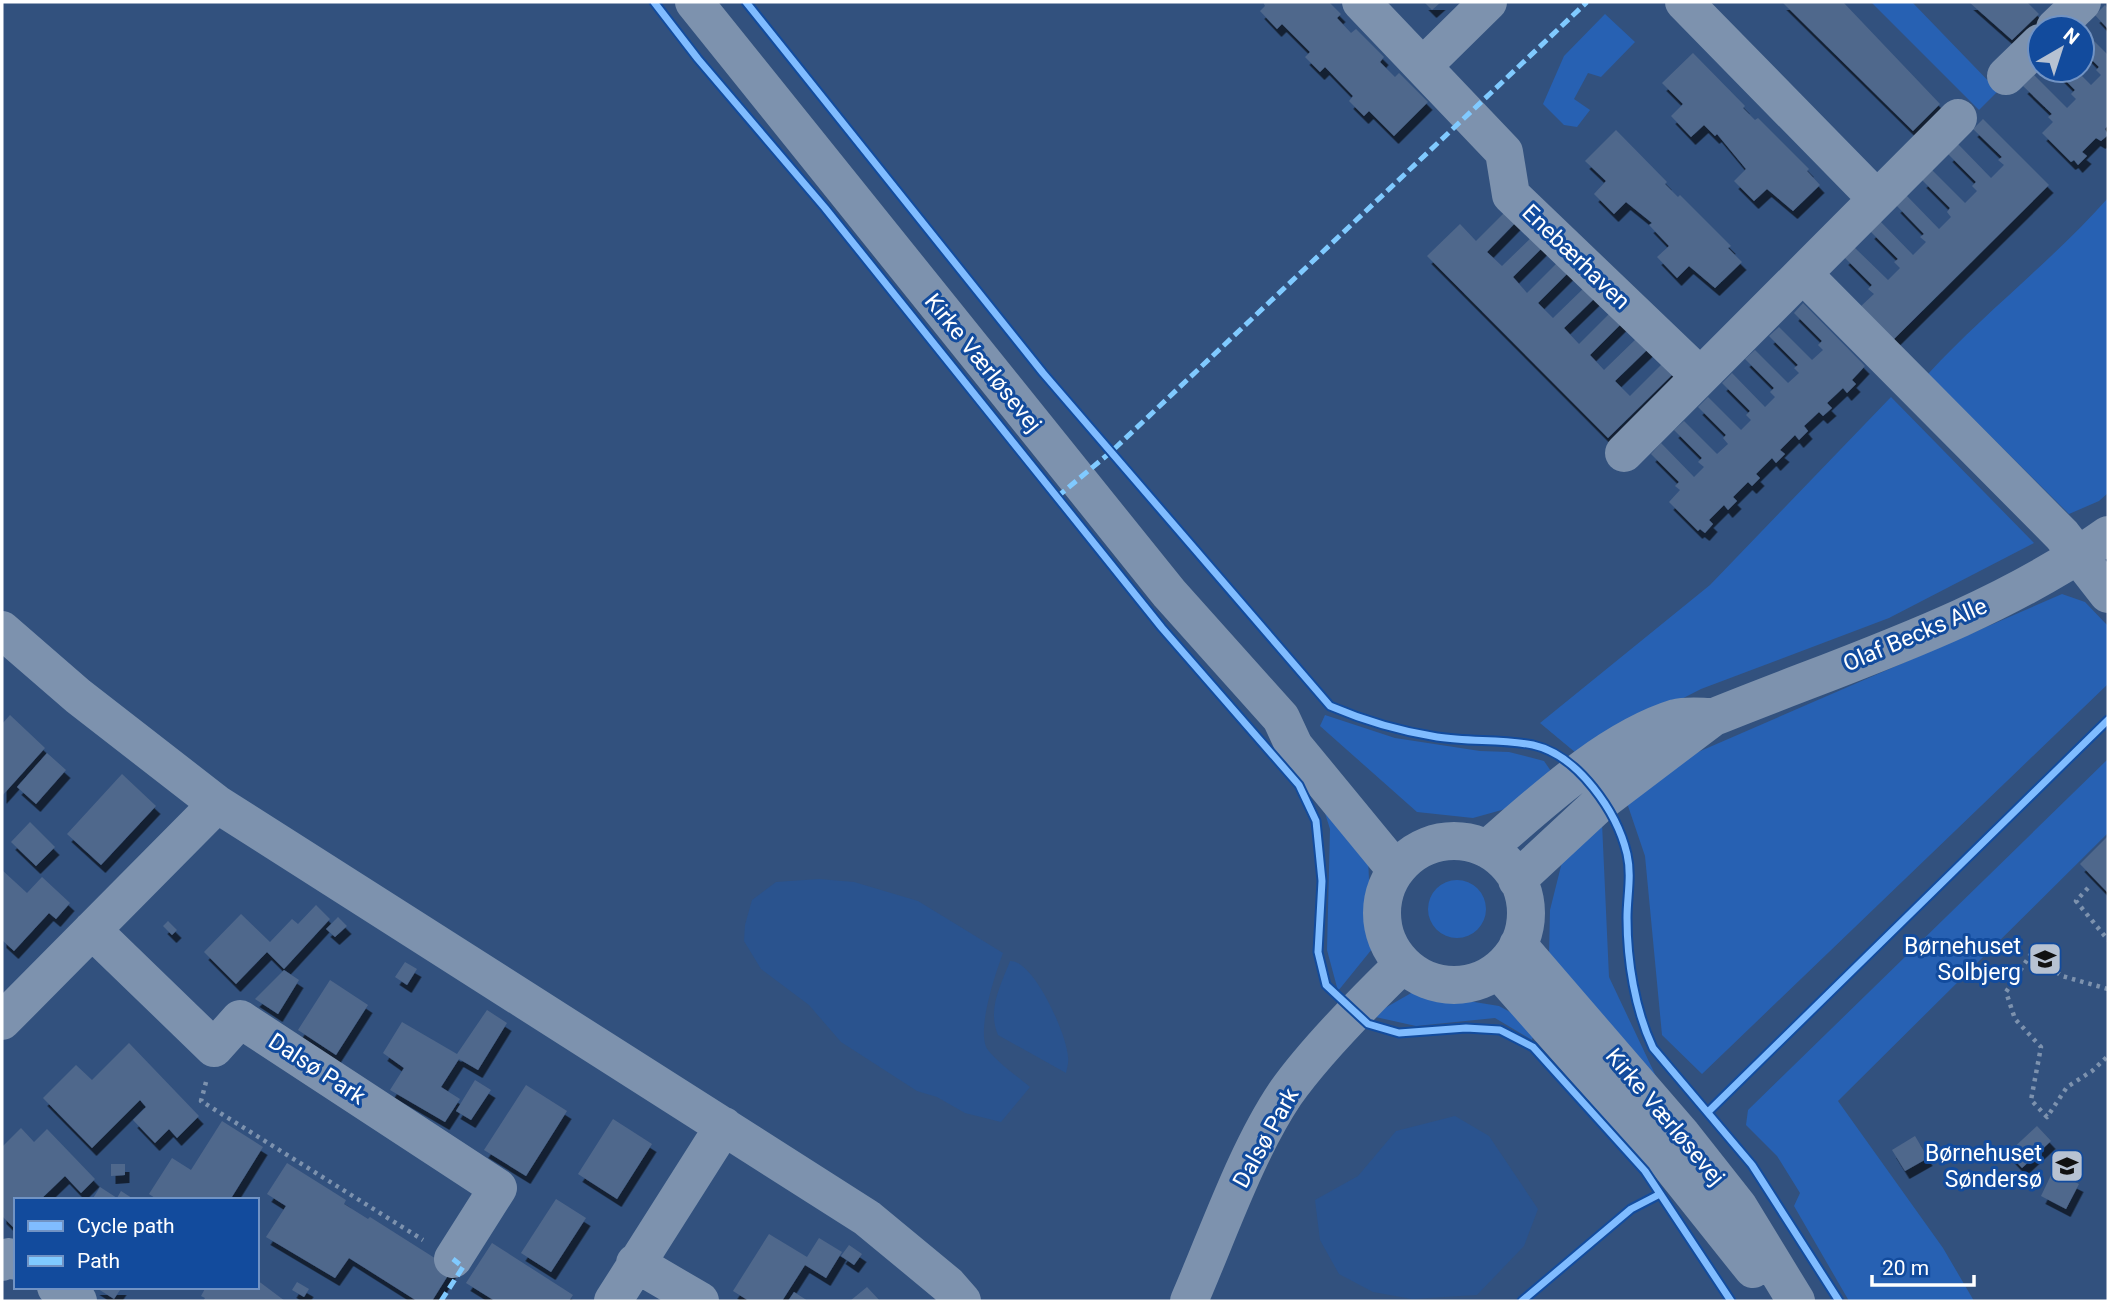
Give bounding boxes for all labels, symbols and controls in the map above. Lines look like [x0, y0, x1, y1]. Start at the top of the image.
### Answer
north arrow [2026, 14, 2096, 84]
text: N [2059, 23, 2084, 49]
street label: Enebærhaven [1517, 199, 1635, 315]
street label: Kirke Værløsevej [919, 288, 1047, 438]
street label: Olaf Becks Alle [1839, 593, 1991, 677]
place label: Børnehuset Solbjerg [1904, 933, 2021, 986]
school or university icon: Børnehuset Solbjerg [2026, 940, 2064, 978]
street label: Dalsø Park [263, 1028, 371, 1111]
street label: Kirke Værløsevej [1600, 1043, 1730, 1191]
street label: Dalsø Park [1227, 1083, 1305, 1193]
place label: Børnehuset Søndersø [1925, 1140, 2042, 1193]
school or university icon: Børnehuset Søndersø [2048, 1147, 2086, 1185]
legend [14, 1198, 259, 1289]
text: Cycle path [77, 1214, 175, 1238]
scale bar [1872, 1244, 1974, 1288]
text: Path [77, 1249, 120, 1273]
text: 20 m [1882, 1256, 1929, 1280]

